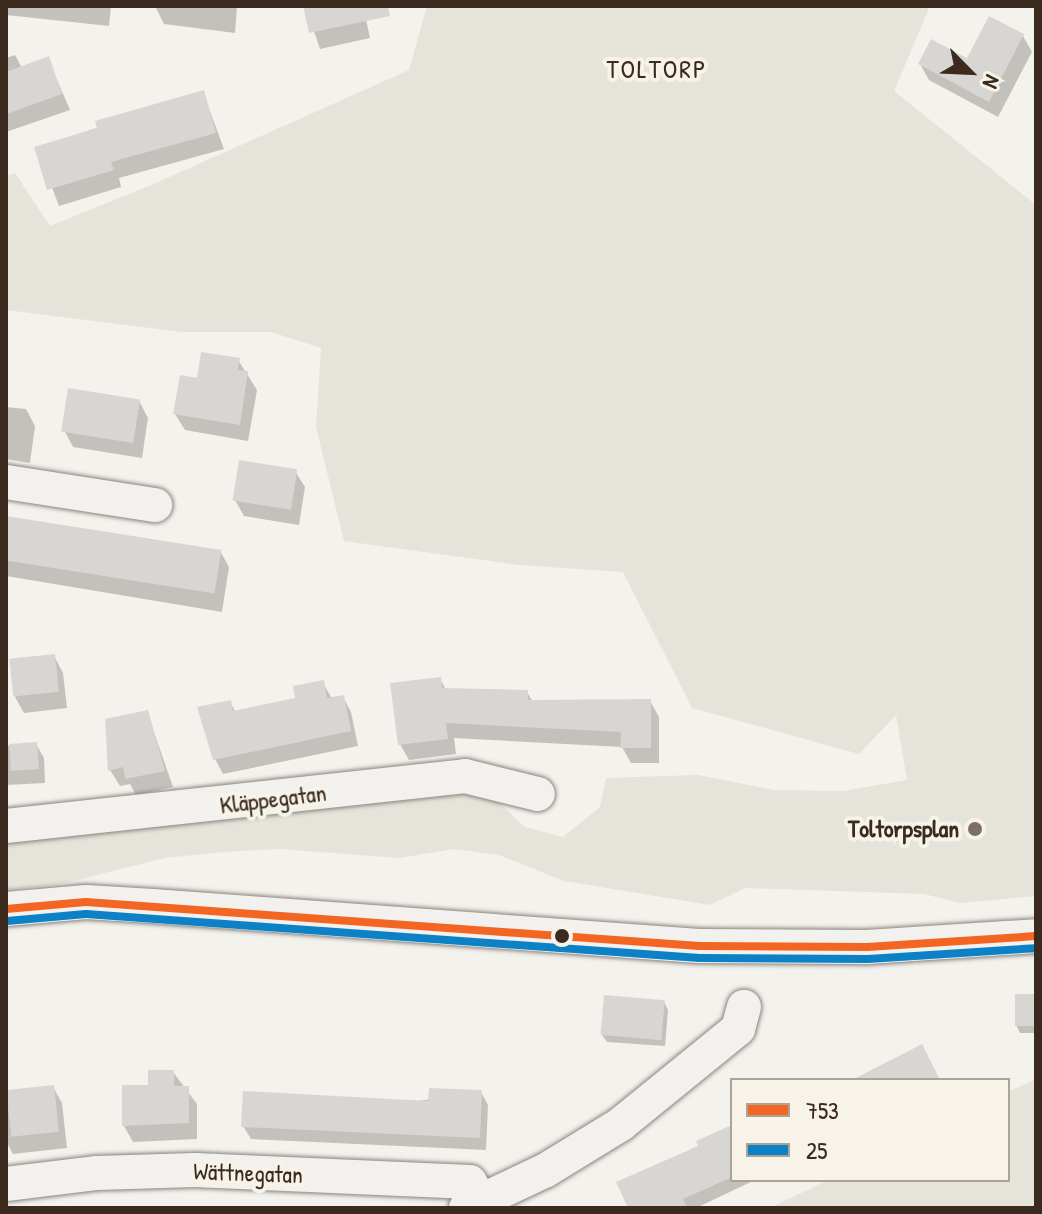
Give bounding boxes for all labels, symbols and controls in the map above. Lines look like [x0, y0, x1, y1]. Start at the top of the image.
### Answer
north arrow [930, 32, 1010, 112]
district label: TOLTORP [606, 53, 708, 85]
text: N [976, 70, 1008, 93]
street label: Kläppegatan [218, 778, 328, 820]
place label: Toltorpsplan [848, 815, 959, 843]
marker: Toltorpsplan [966, 820, 984, 838]
unlabelled marker [554, 928, 570, 944]
legend [730, 1078, 1010, 1182]
text: 753 [806, 1094, 839, 1126]
text: 25 [806, 1134, 827, 1166]
street label: Wättnegatan [193, 1157, 303, 1189]

